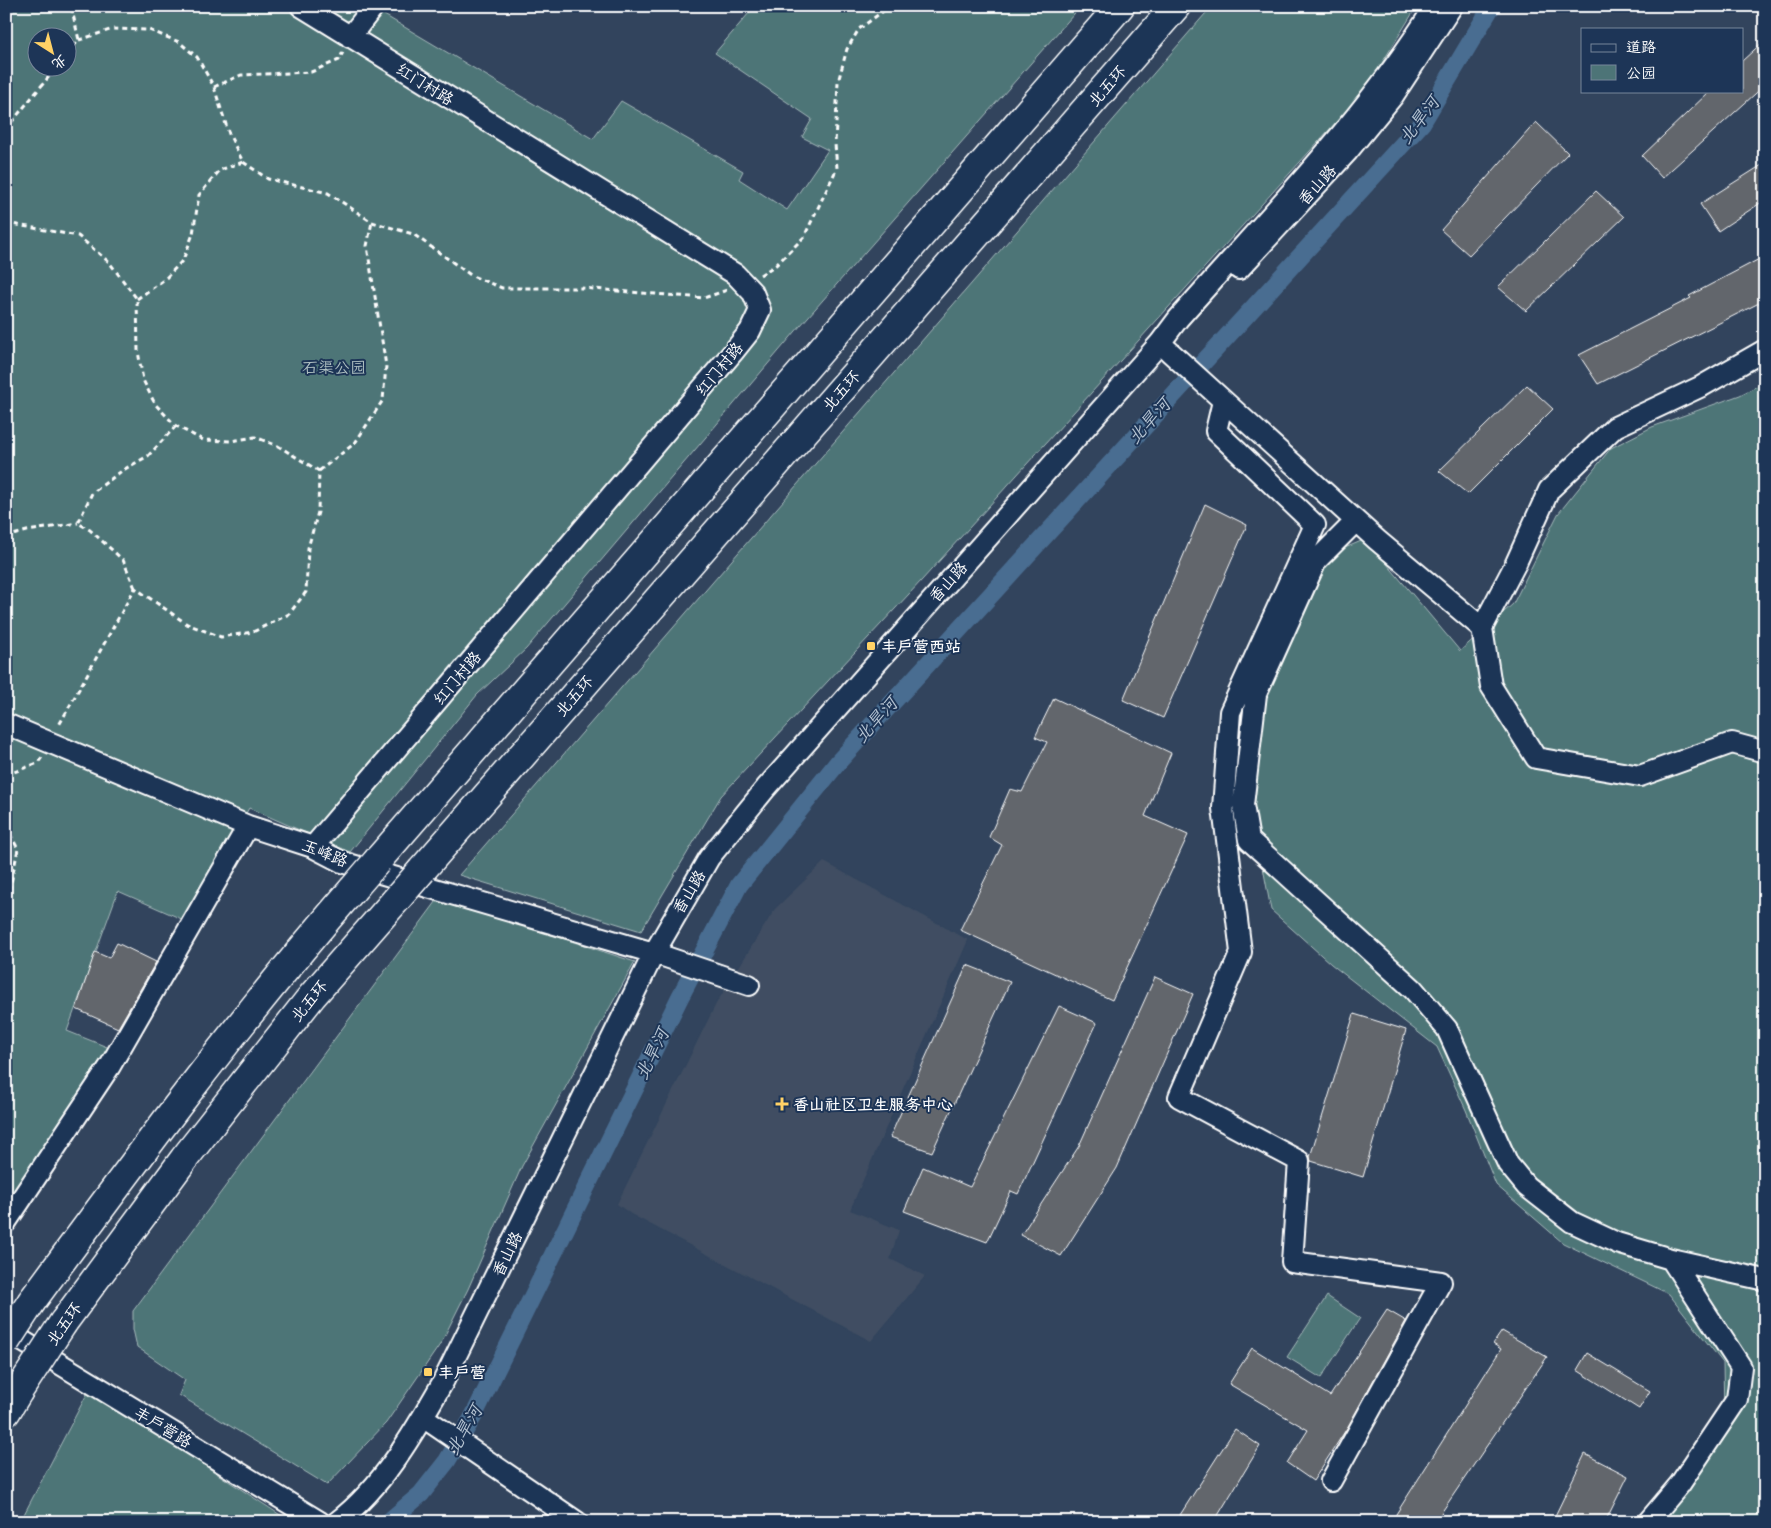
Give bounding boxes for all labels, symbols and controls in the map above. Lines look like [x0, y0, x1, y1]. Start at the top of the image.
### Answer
north arrow [28, 28, 78, 78]
legend [1581, 28, 1744, 92]
text: 道路 [1626, 34, 1656, 60]
text: 北 [46, 48, 72, 76]
street label: 红门村路 [390, 55, 460, 113]
street label: 北五环 [1080, 58, 1134, 114]
text: 公园 [1626, 60, 1656, 86]
water label: 北旱河 [1390, 86, 1450, 151]
street label: 香山路 [1290, 157, 1344, 213]
street label: 红门村路 [687, 335, 751, 403]
park label: 石渠公园 [302, 353, 366, 382]
street label: 北五环 [814, 363, 868, 419]
water label: 北旱河 [1119, 388, 1181, 452]
street label: 香山路 [921, 554, 975, 610]
place label: 丰户营西站 [881, 632, 961, 661]
marker: 丰户营西站 [865, 640, 877, 652]
street label: 红门村路 [425, 644, 489, 712]
street label: 北五环 [547, 668, 601, 724]
water label: 北旱河 [846, 687, 908, 751]
street label: 玉峰路 [297, 831, 353, 875]
street label: 香山路 [664, 864, 714, 920]
street label: 北五环 [283, 973, 335, 1029]
water label: 北旱河 [626, 1020, 680, 1085]
place label: 香山社区卫生服务中心 [793, 1090, 953, 1119]
marker: 香山社区卫生服务中心 [775, 1097, 789, 1111]
street label: 香山路 [483, 1226, 531, 1282]
street label: 北五环 [38, 1296, 90, 1352]
place label: 丰户营 [438, 1358, 486, 1387]
marker: 丰户营 [422, 1366, 434, 1378]
water label: 北旱河 [437, 1396, 493, 1461]
street label: 丰户营路 [128, 1398, 198, 1456]

